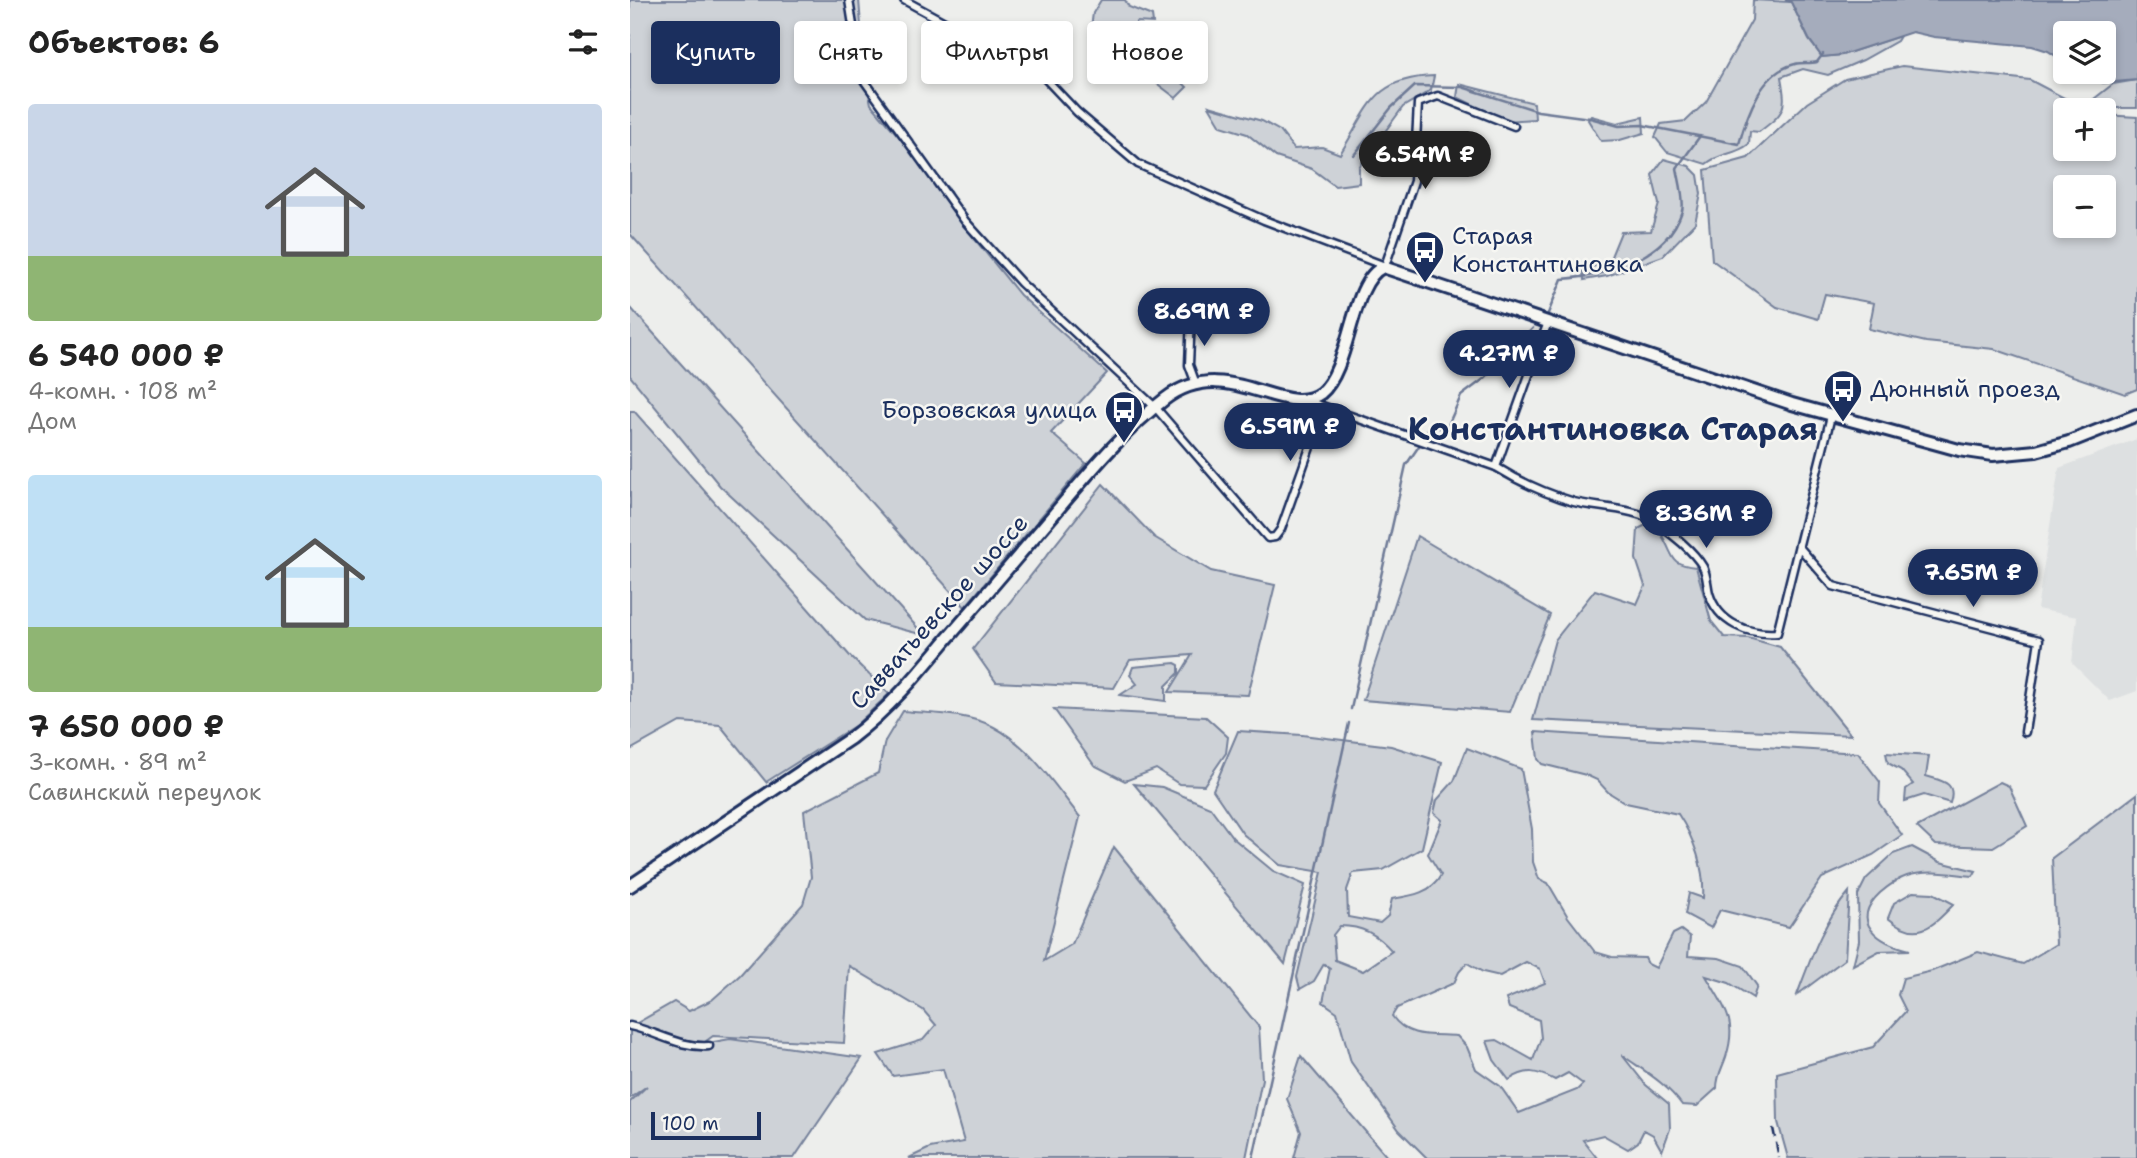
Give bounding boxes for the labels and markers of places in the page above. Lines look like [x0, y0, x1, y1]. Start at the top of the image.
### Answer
pin: 6.54M ₽ [1360, 132, 1490, 191]
place label: Старая Константиновка [1452, 220, 1643, 280]
bus stop icon: Старая Константиновка [1404, 229, 1446, 284]
pin: 8.69M ₽ [1139, 288, 1269, 348]
pin: 4.27M ₽ [1444, 330, 1574, 390]
bus stop icon: Дюнный проезд [1822, 368, 1864, 423]
place label: Дюнный проезд [1870, 373, 2060, 405]
bus stop icon: Борзовская улица [1103, 389, 1145, 444]
place label: Борзовская улица [882, 394, 1097, 426]
pin: 6.59M ₽ [1225, 404, 1355, 463]
pin: 8.36M ₽ [1641, 490, 1771, 550]
pin: 7.65M ₽ [1908, 550, 2038, 609]

